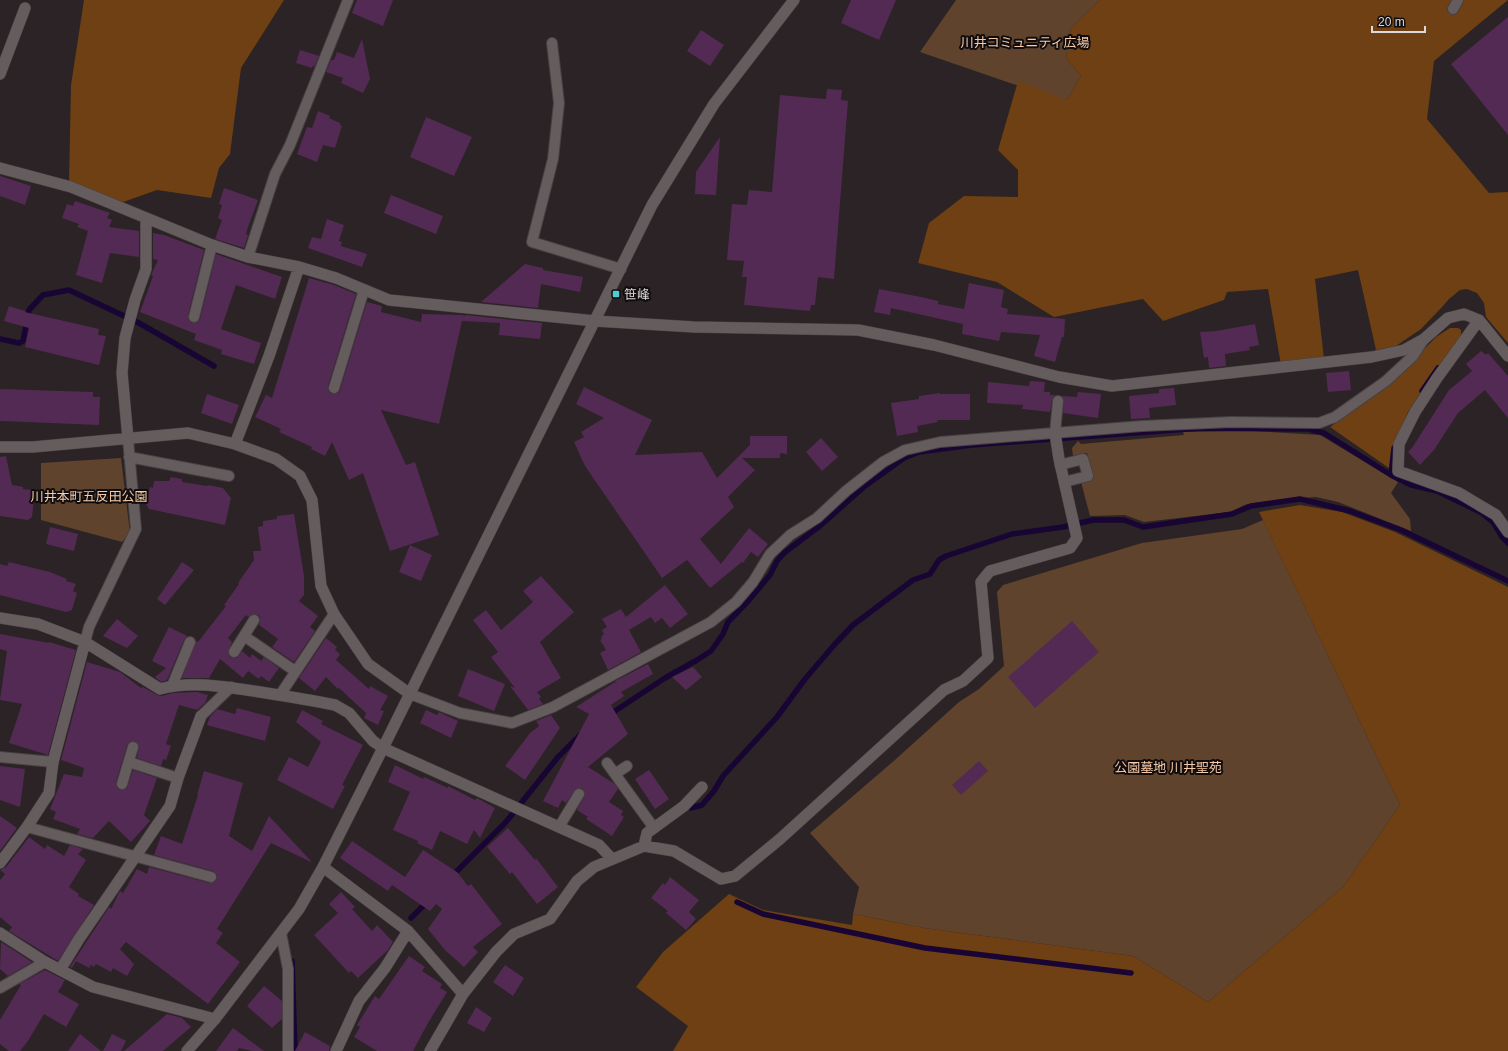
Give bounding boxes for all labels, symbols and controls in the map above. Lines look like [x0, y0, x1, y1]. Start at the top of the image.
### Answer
scale bar [1372, 8, 1425, 34]
text: 20 m [1378, 15, 1405, 29]
park label: 川井コミュニティ広場 [960, 35, 1090, 50]
place label: 笹峰 [624, 287, 650, 302]
marker: 笹峰 [611, 289, 621, 299]
park label: 川井本町五反田公園 [30, 489, 148, 504]
park label: 公園墓地 川井聖苑 [1114, 760, 1222, 775]

